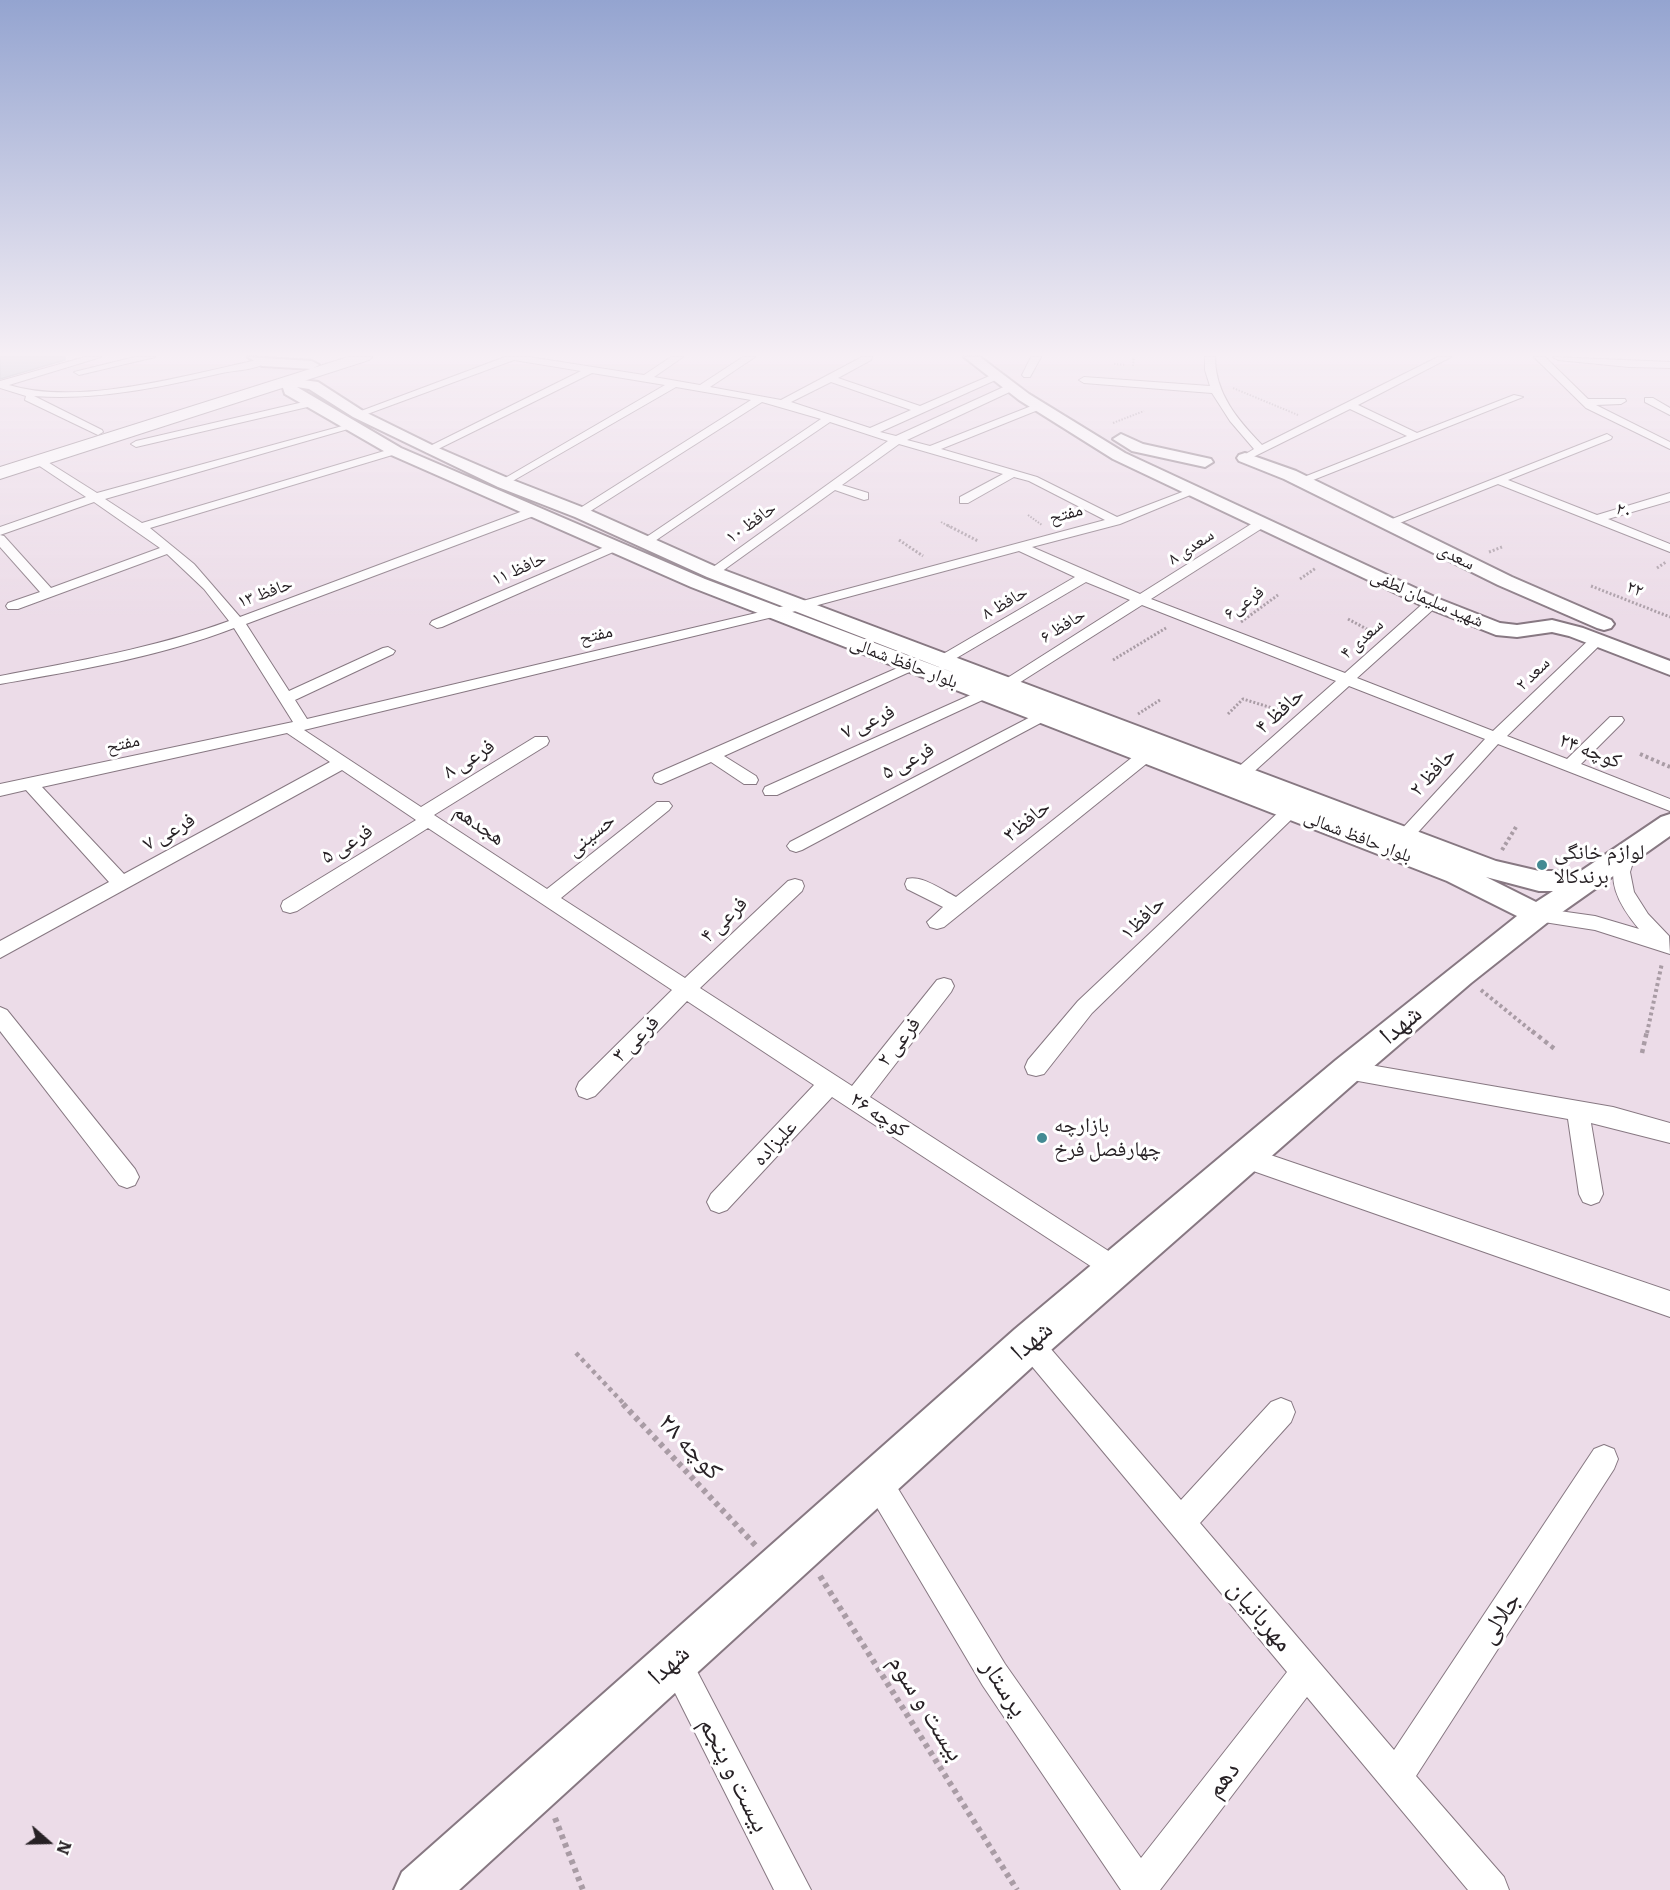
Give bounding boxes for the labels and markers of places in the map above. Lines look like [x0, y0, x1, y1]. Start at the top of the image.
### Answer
place label: لوازم خانگی برندکالا [1554, 840, 1644, 890]
marker: لوازم خانگی برندکالا [1535, 858, 1549, 872]
place label: بازارچه چهارفصل فرخ [1054, 1113, 1161, 1163]
marker: بازارچه چهارفصل فرخ [1035, 1131, 1049, 1145]

